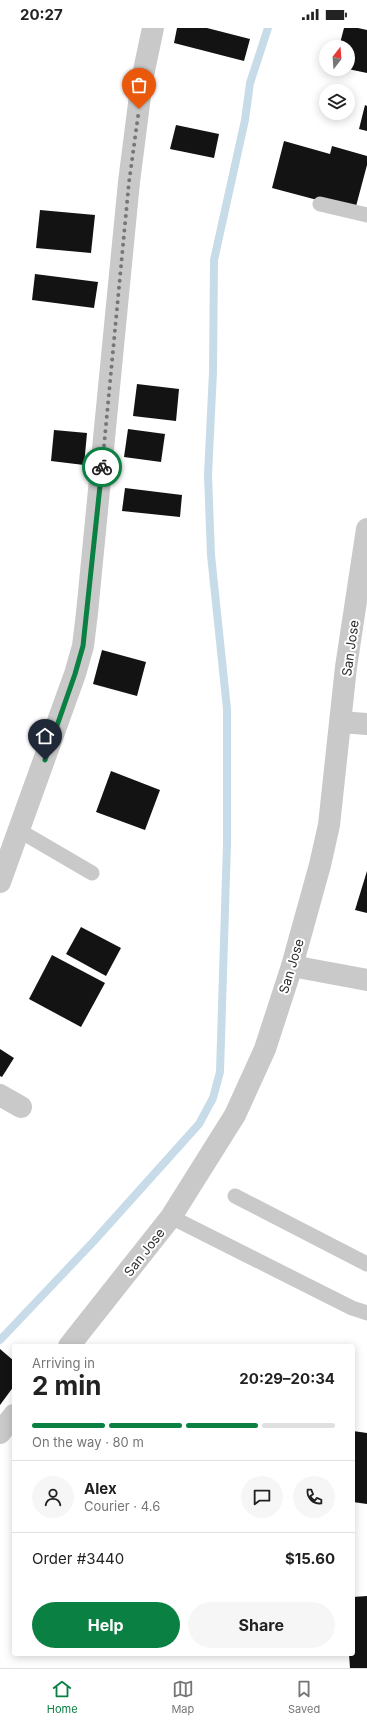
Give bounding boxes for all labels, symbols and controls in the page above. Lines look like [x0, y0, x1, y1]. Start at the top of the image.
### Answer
text: 20:27 [20, 5, 63, 24]
north arrow [319, 40, 355, 76]
map controls [319, 40, 355, 120]
pin [122, 68, 156, 109]
icon: bag [128, 74, 150, 96]
button: layers [319, 84, 355, 120]
courier [82, 447, 122, 487]
icon: bike [91, 456, 113, 478]
street label: San Jose [338, 619, 362, 677]
pin [28, 719, 62, 760]
icon: home [34, 725, 56, 747]
street label: San Jose [275, 937, 307, 995]
street label: San Jose [120, 1225, 168, 1279]
text: Arriving in [32, 1355, 95, 1371]
text: 20:29–20:34 [239, 1369, 335, 1388]
text: 2 min [32, 1370, 102, 1401]
text: On the way · 80 m [32, 1434, 144, 1450]
button: person [32, 1476, 74, 1518]
button: chat [241, 1476, 283, 1518]
button: phone [293, 1476, 335, 1518]
text: Alex [84, 1479, 117, 1498]
text: Courier · 4.6 [84, 1498, 160, 1514]
text: Order #3440 [32, 1549, 124, 1568]
text: $15.60 [285, 1549, 335, 1568]
button: Help [32, 1602, 180, 1648]
button: Share [188, 1602, 335, 1648]
tab: Home [47, 1678, 78, 1716]
tab: Map [171, 1678, 194, 1716]
tab: Saved [288, 1678, 320, 1716]

